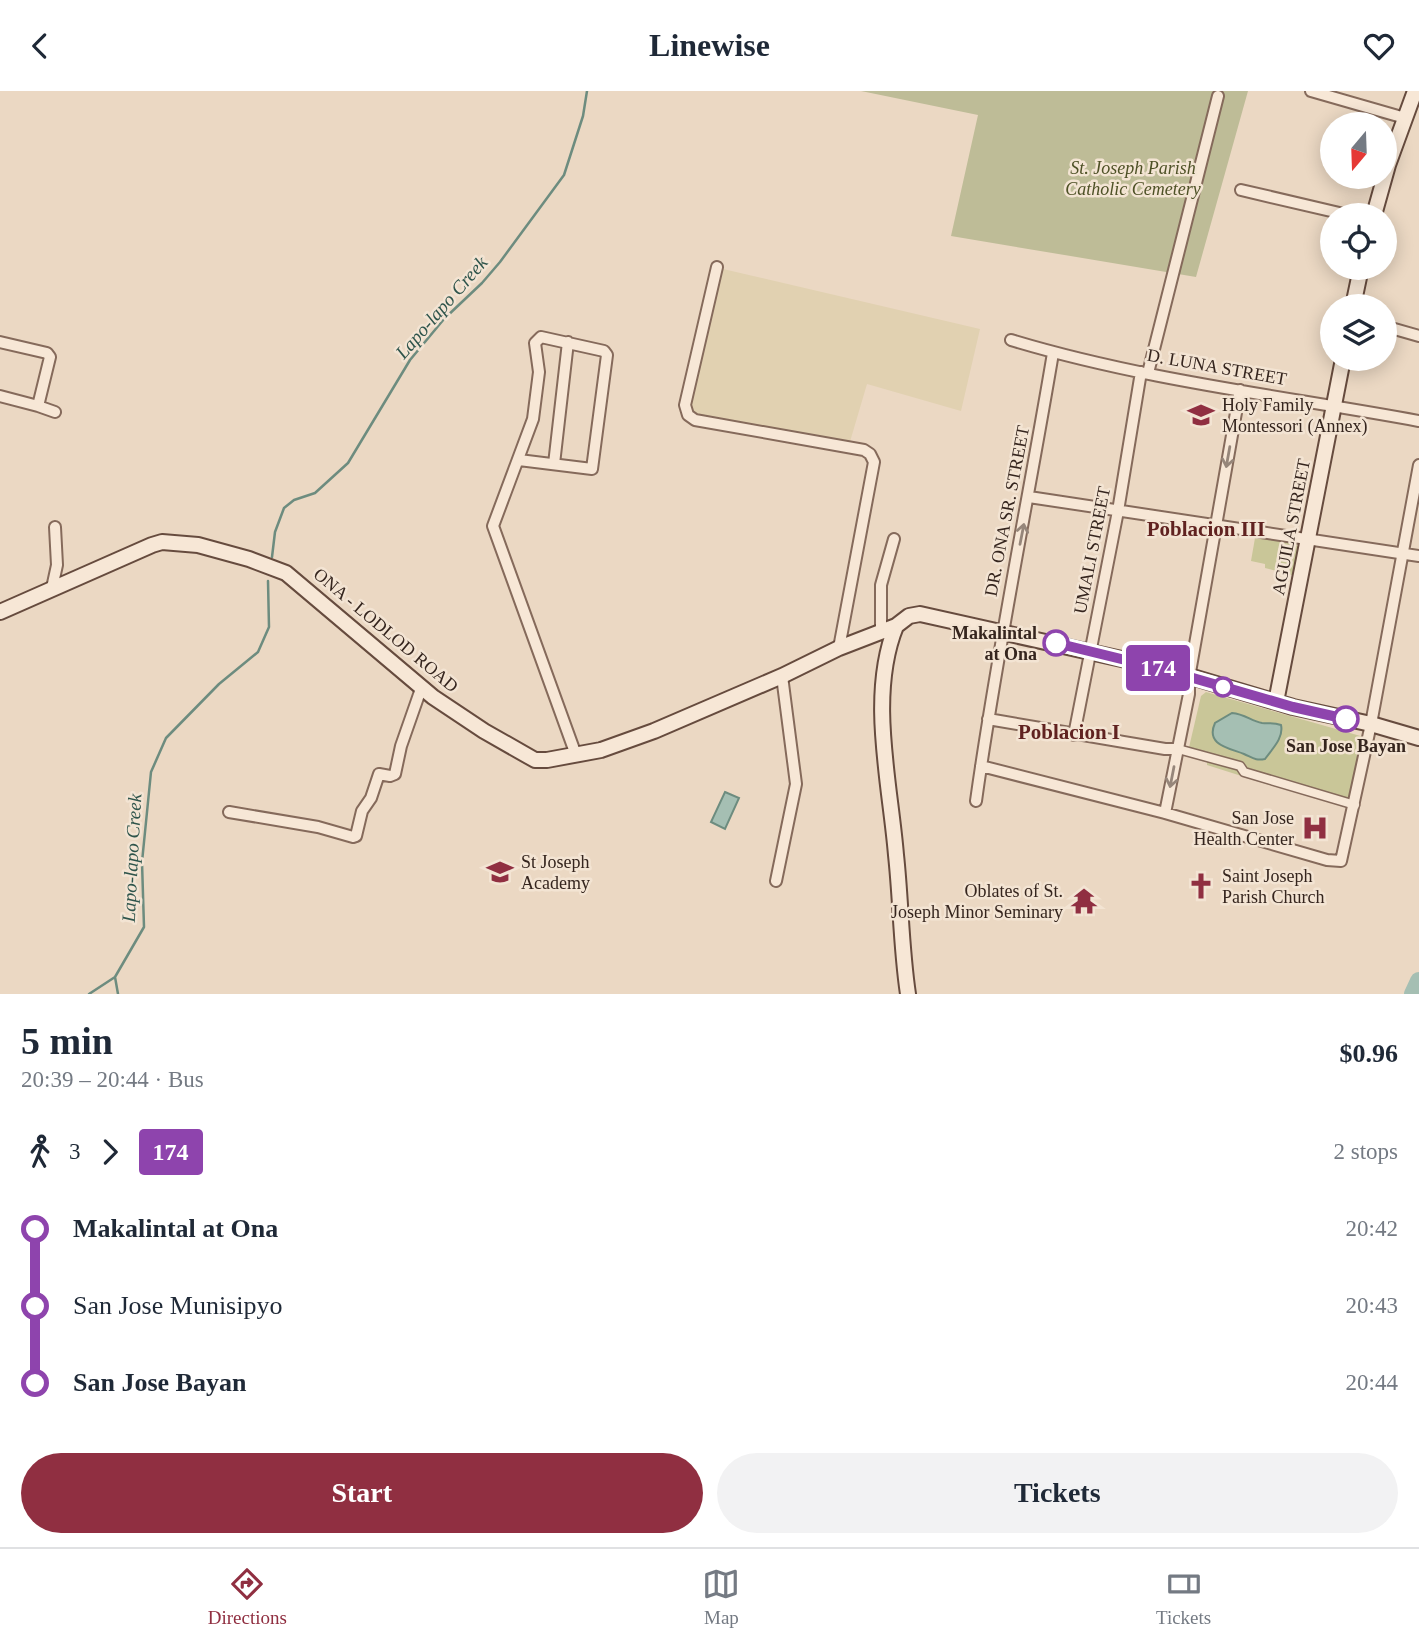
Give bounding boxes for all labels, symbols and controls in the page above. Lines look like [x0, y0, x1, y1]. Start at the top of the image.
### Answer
icon: back [21, 27, 59, 65]
text: Linewise [649, 27, 770, 63]
icon: heart [1360, 27, 1398, 65]
north arrow [1320, 112, 1396, 189]
map controls [1320, 112, 1397, 371]
park label: St. Joseph Parish Catholic Cemetery [1065, 158, 1201, 199]
button: locate [1320, 203, 1397, 280]
water label: Lapo-lapo Creek [391, 251, 492, 363]
button: layers [1320, 294, 1397, 371]
street label: D. LUNA STREET [1146, 345, 1288, 389]
place label: Holy Family Montessori (Annex) [1222, 395, 1367, 437]
school or university icon: Holy Family Montessori (Annex) [1186, 400, 1216, 430]
street label: DR. ONA SR. STREET [981, 424, 1033, 598]
one-way arrow [1221, 445, 1235, 468]
street label: AGUILA STREET [1268, 457, 1314, 597]
street label: UMALI STREET [1070, 485, 1114, 615]
district label: Poblacion III [1147, 517, 1265, 541]
one-way arrow [1016, 523, 1029, 546]
street label: ONA - LODLOD ROAD [310, 564, 462, 696]
place label: Makalintal at Ona [952, 623, 1037, 664]
marker: Makalintal at Ona [1043, 630, 1069, 656]
line badge: 174 [1118, 645, 1198, 691]
text: 174 [1140, 655, 1176, 681]
unlabelled marker [1213, 677, 1233, 697]
marker: San Jose Bayan [1333, 706, 1359, 732]
district label: Poblacion I [1018, 720, 1120, 744]
place label: San Jose Bayan [1286, 736, 1406, 756]
one-way arrow [1165, 765, 1179, 788]
water label: Lapo-lapo Creek [118, 793, 145, 924]
place label: San Jose Health Center [1194, 808, 1294, 849]
hospital icon: San Jose Health Center [1300, 813, 1330, 843]
place label: St Joseph Academy [521, 852, 590, 893]
school or university icon: St Joseph Academy [485, 857, 515, 887]
place label: Saint Joseph Parish Church [1222, 866, 1325, 907]
church icon: Saint Joseph Parish Church [1186, 871, 1216, 901]
place label: Oblates of St. Joseph Minor Seminary [891, 881, 1063, 922]
temple icon: Oblates of St. Joseph Minor Seminary [1069, 886, 1099, 916]
text: 5 min [21, 1020, 113, 1062]
text: $0.96 [1340, 1039, 1398, 1068]
text: 20:39 – 20:44 · Bus [21, 1067, 204, 1092]
icon: walk [21, 1133, 59, 1171]
icon: forward [91, 1133, 129, 1171]
text: 3 [69, 1139, 81, 1164]
text: 174 [153, 1139, 189, 1165]
text: 2 stops [1333, 1139, 1398, 1164]
text: Makalintal at Ona [73, 1214, 278, 1243]
text: 20:42 [1346, 1216, 1398, 1241]
text: San Jose Munisipyo [73, 1291, 282, 1320]
text: 20:43 [1346, 1293, 1398, 1318]
text: San Jose Bayan [73, 1368, 246, 1397]
text: 20:44 [1346, 1370, 1398, 1395]
button: Start [21, 1453, 703, 1533]
button: Tickets [717, 1453, 1398, 1533]
tab: Directions [208, 1565, 287, 1629]
tab: Map [702, 1565, 740, 1629]
tab: Tickets [1156, 1565, 1211, 1629]

